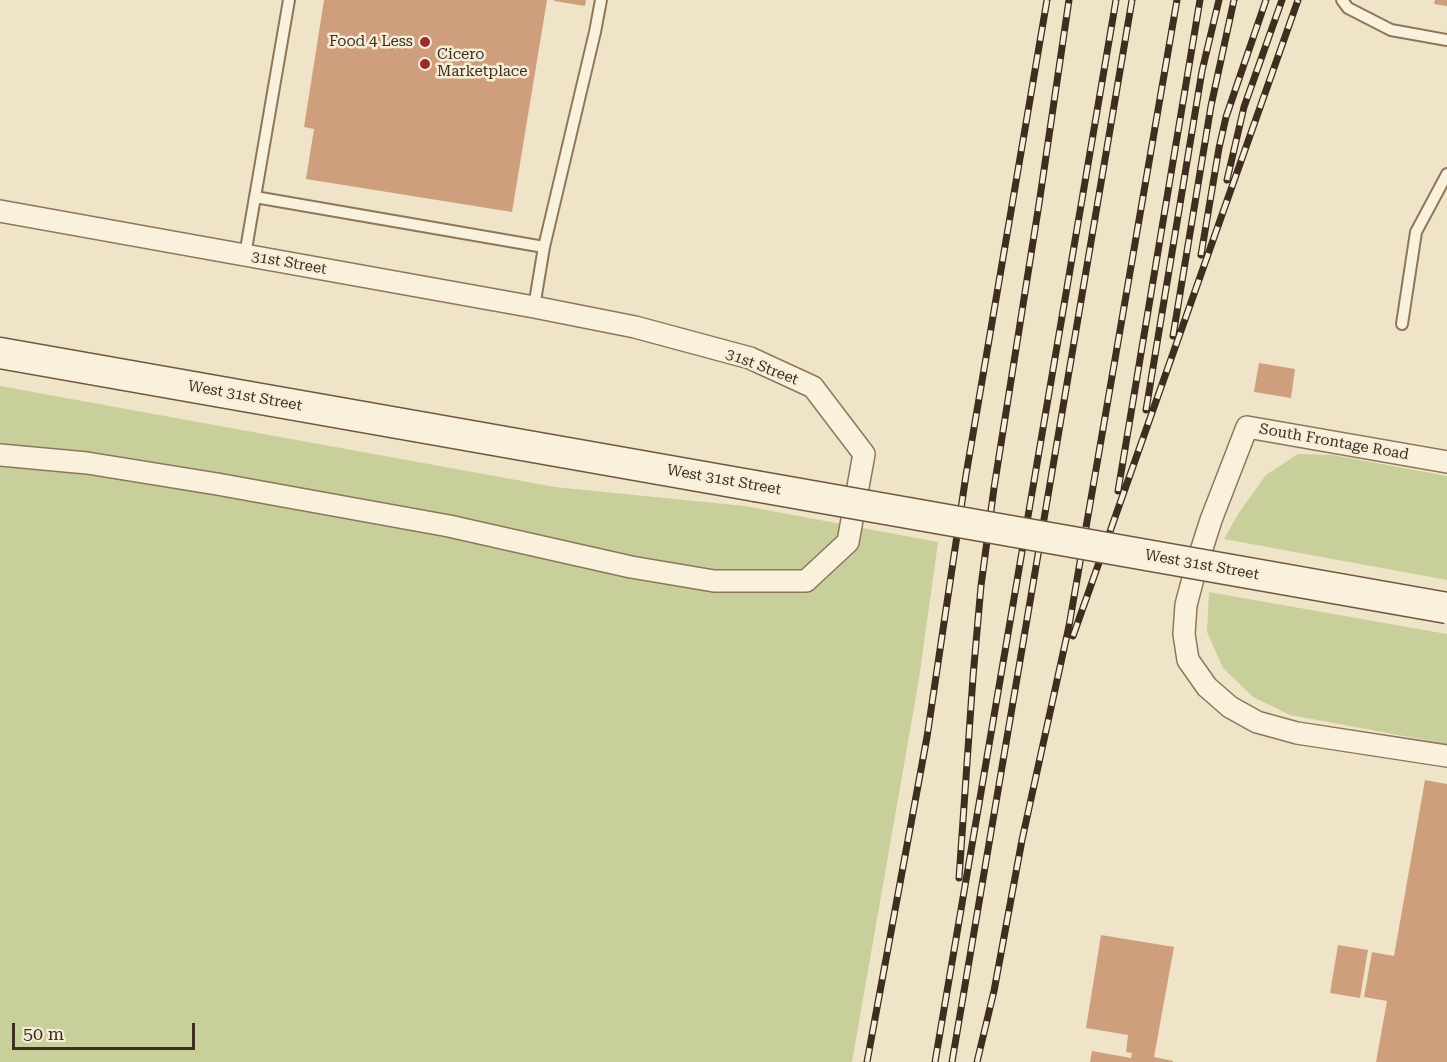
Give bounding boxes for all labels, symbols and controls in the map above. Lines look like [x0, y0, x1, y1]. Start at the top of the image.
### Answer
place label: Food 4 Less [329, 33, 413, 51]
marker: Food 4 Less [418, 35, 432, 49]
place label: Cicero Marketplace [437, 46, 527, 81]
marker: Cicero Marketplace [418, 57, 432, 71]
street label: 31st Street [250, 248, 328, 278]
street label: 31st Street [723, 345, 801, 389]
street label: West 31st Street [186, 377, 304, 415]
street label: South Frontage Road [1258, 420, 1410, 464]
street label: West 31st Street [665, 461, 783, 499]
street label: West 31st Street [1143, 546, 1261, 584]
scale bar [15, 1011, 198, 1049]
text: 50 m [23, 1023, 64, 1044]

